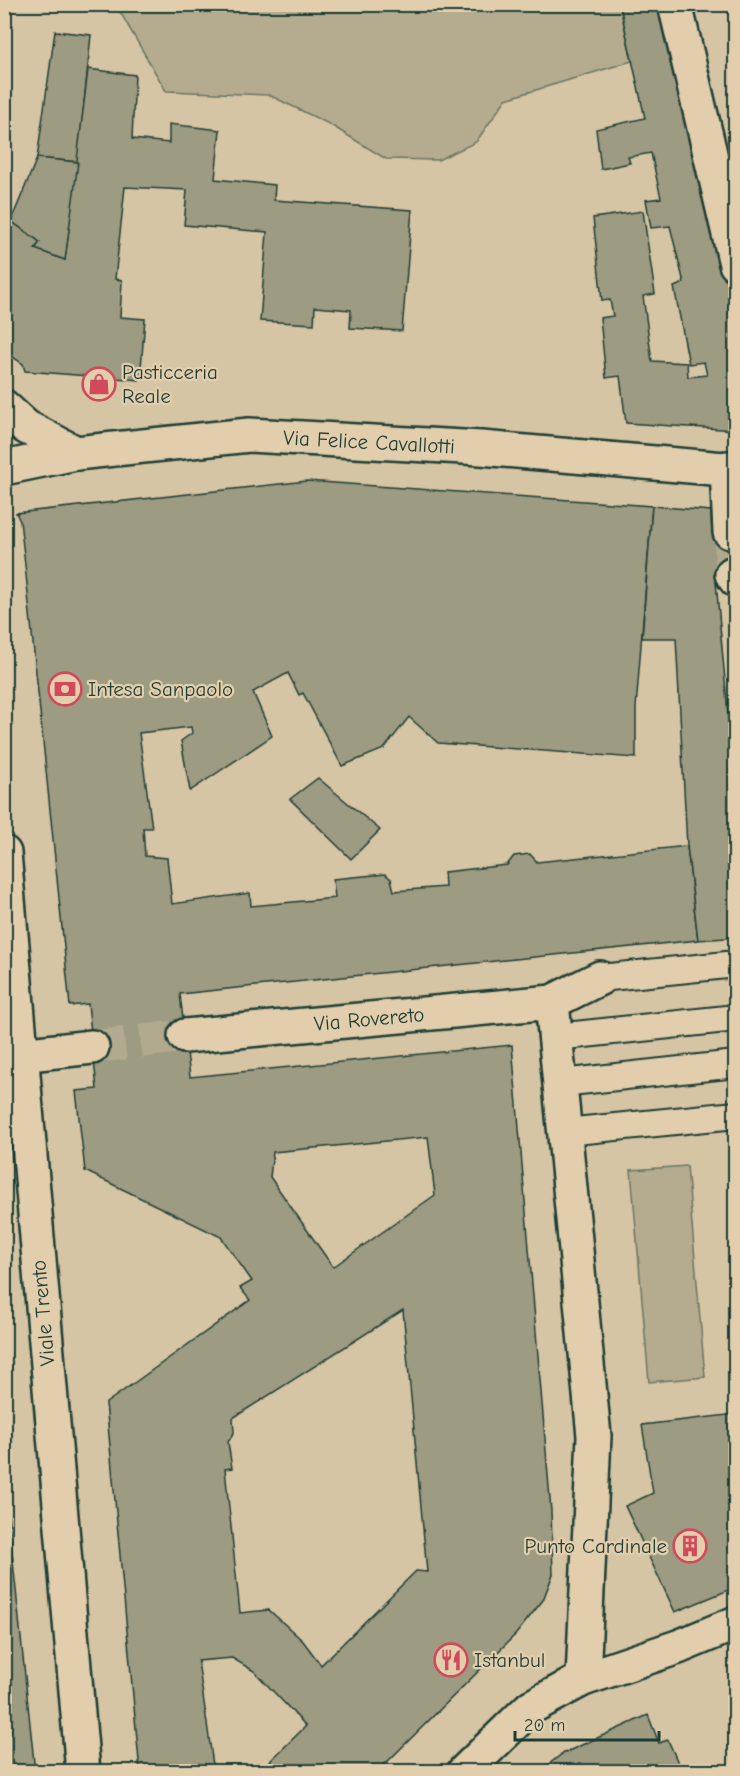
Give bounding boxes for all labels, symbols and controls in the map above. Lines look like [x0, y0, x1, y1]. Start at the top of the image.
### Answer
place label: Pasticceria Reale [122, 360, 218, 408]
shop icon: Pasticceria Reale [81, 366, 117, 402]
street label: Via Felice Cavallotti [282, 426, 456, 458]
bank icon: Intesa Sanpaolo [47, 671, 83, 707]
place label: Intesa Sanpaolo [88, 677, 233, 701]
street label: Via Rovereto [313, 1002, 425, 1036]
street label: Viale Trento [26, 1259, 60, 1367]
building icon: Punto Cardinale [672, 1528, 708, 1564]
place label: Punto Cardinale [524, 1534, 667, 1558]
restaurant icon: Istanbul [433, 1642, 469, 1678]
place label: Istanbul [474, 1648, 545, 1672]
scale bar [515, 1704, 659, 1742]
text: 20 m [524, 1715, 565, 1736]

